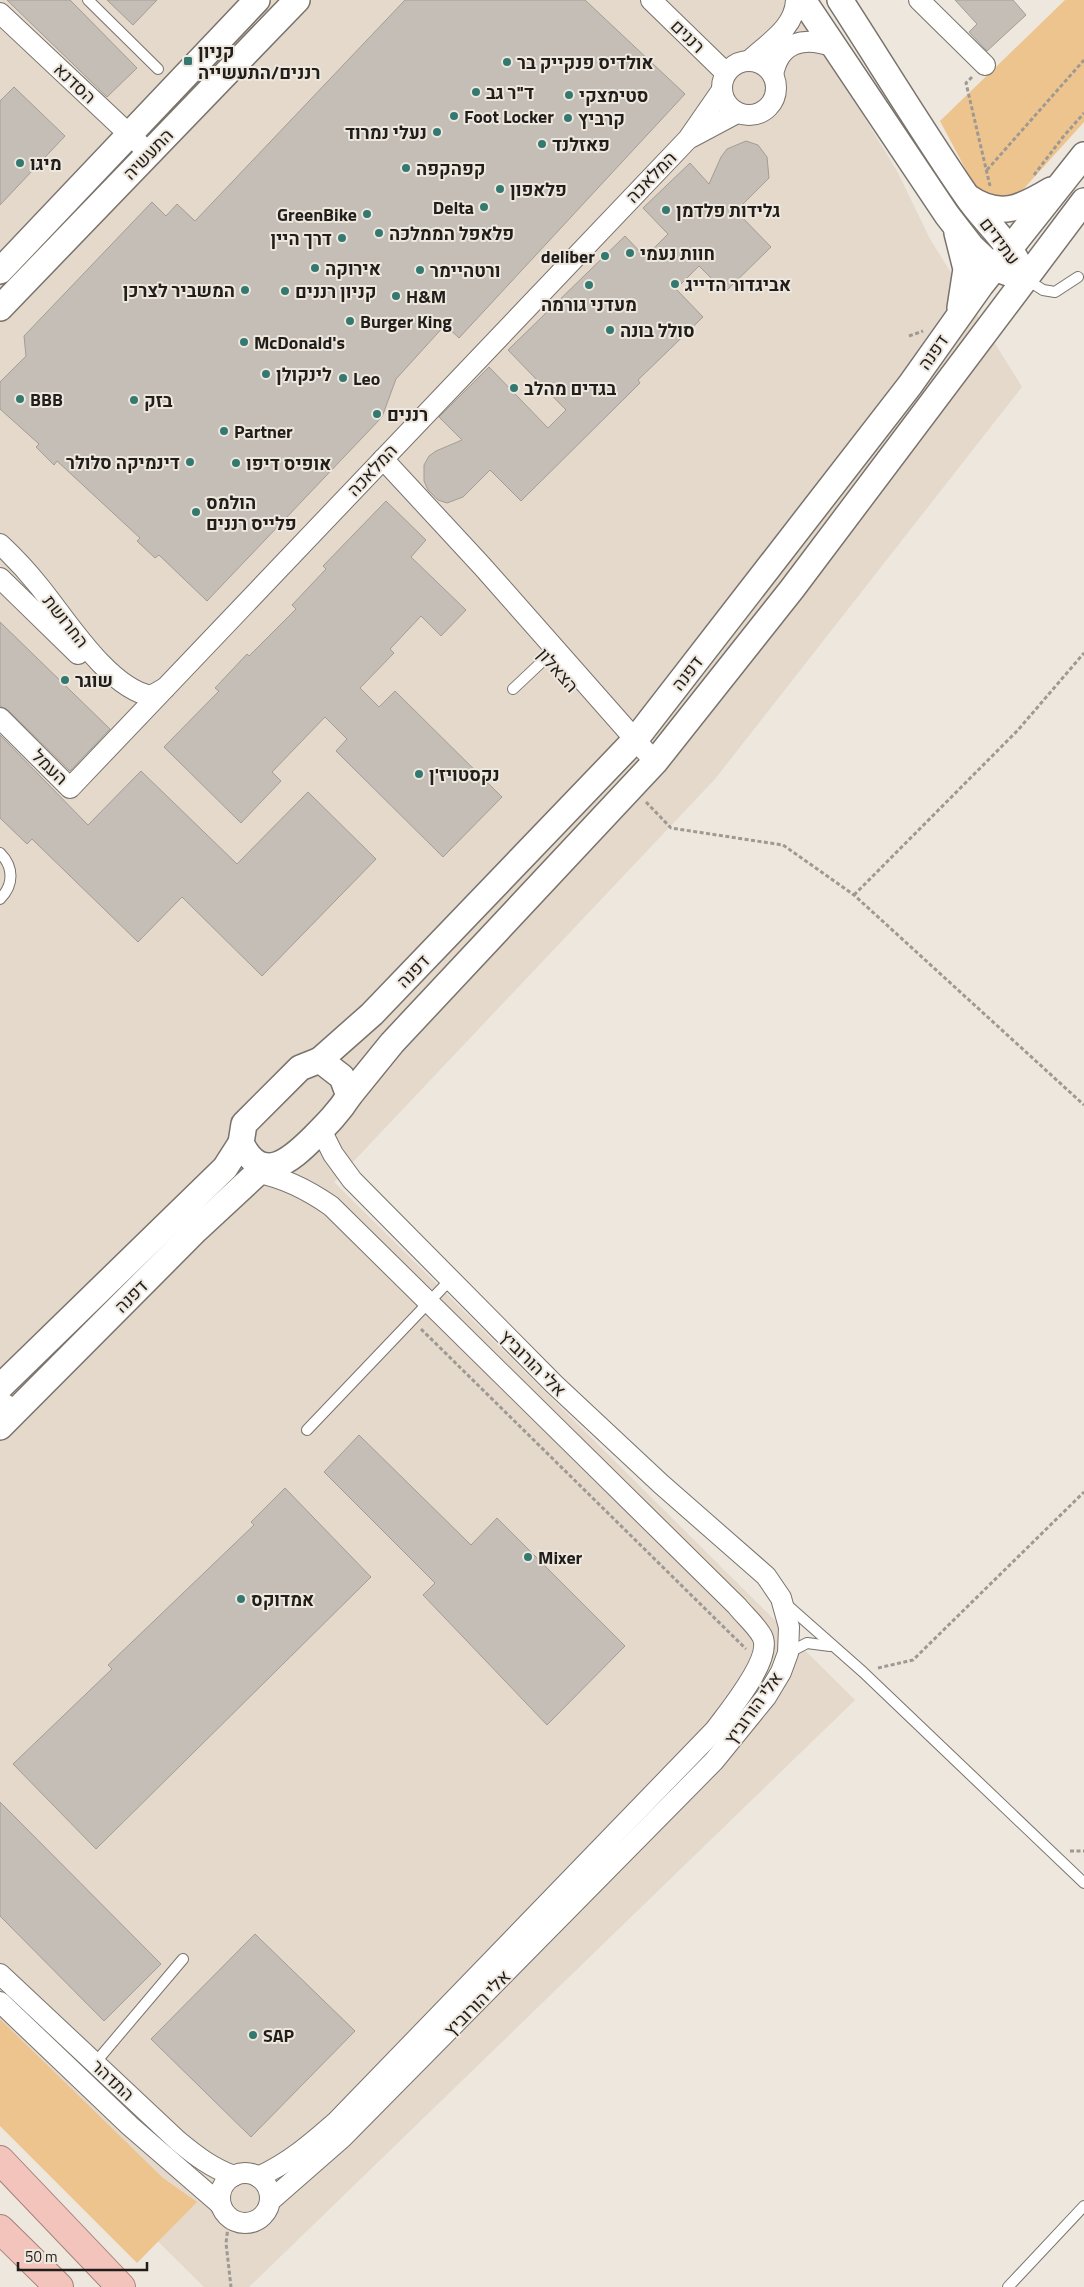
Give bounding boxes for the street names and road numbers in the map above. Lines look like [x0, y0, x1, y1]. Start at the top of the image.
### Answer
street label: רננים [665, 13, 711, 59]
street label: הסדנא [48, 56, 102, 110]
street label: התעשיה [117, 122, 179, 186]
street label: המלאכה [619, 145, 683, 209]
street label: עתידים [973, 212, 1027, 270]
street label: דפנה [911, 329, 955, 375]
street label: המלאכה [341, 438, 403, 502]
street label: החרושת [37, 589, 95, 653]
street label: הצאלון [531, 642, 585, 698]
street label: דפנה [665, 650, 709, 696]
street label: העמל [26, 743, 74, 791]
street label: דפנה [390, 948, 436, 994]
street label: דפנה [108, 1273, 154, 1319]
street label: אלי הורוביץ [493, 1323, 573, 1403]
street label: אלי הורוביץ [717, 1666, 789, 1750]
street label: אלי הורוביץ [437, 1963, 517, 2043]
street label: התדהר [85, 2053, 141, 2107]

